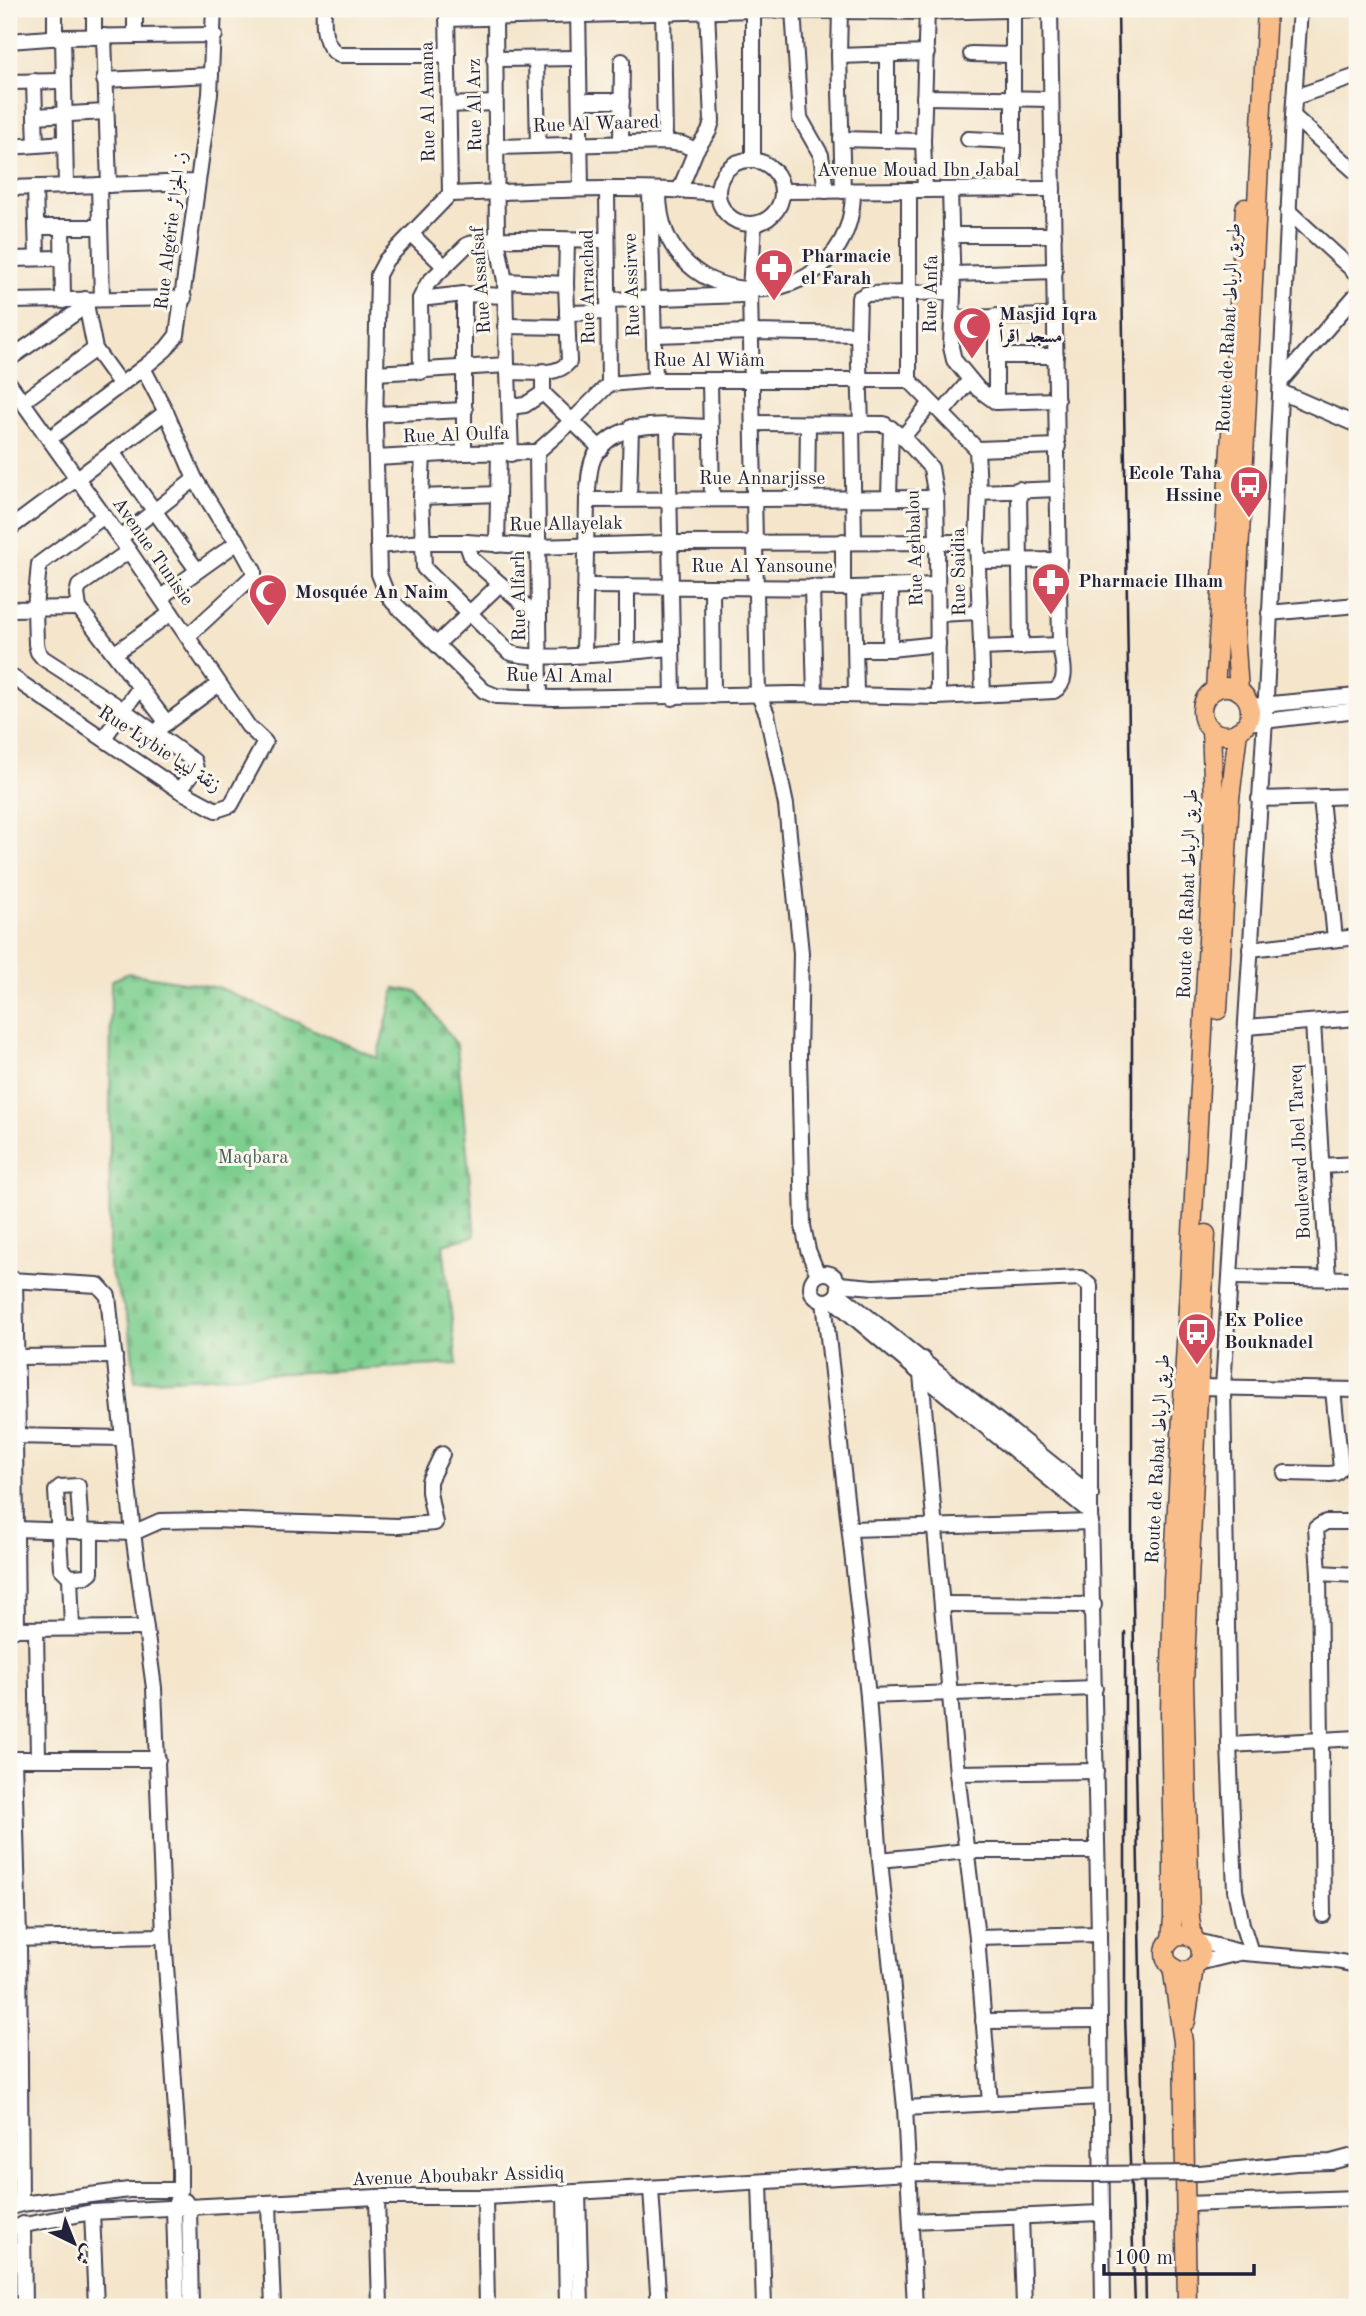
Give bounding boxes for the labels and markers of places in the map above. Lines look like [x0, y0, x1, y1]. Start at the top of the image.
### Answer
pharmacy icon: Pharmacie el Farah [753, 247, 795, 302]
place label: Pharmacie el Farah [801, 248, 891, 289]
mosque icon: Masjid Iqra مسجد اقرأ [951, 305, 993, 360]
place label: Masjid Iqra مسجد اقرأ [998, 306, 1098, 348]
bus stop icon: Ecole Taha Hssine [1228, 464, 1270, 519]
place label: Ecole Taha Hssine [1128, 465, 1222, 506]
pharmacy icon: Pharmacie Ilham [1030, 561, 1072, 616]
mosque icon: Mosquée An Naim [247, 572, 289, 627]
place label: Pharmacie Ilham [1078, 573, 1223, 592]
place label: Mosquée An Naim [295, 584, 449, 603]
bus stop icon: Ex Police Bouknadel [1176, 1311, 1218, 1366]
place label: Ex Police Bouknadel [1224, 1312, 1314, 1353]

